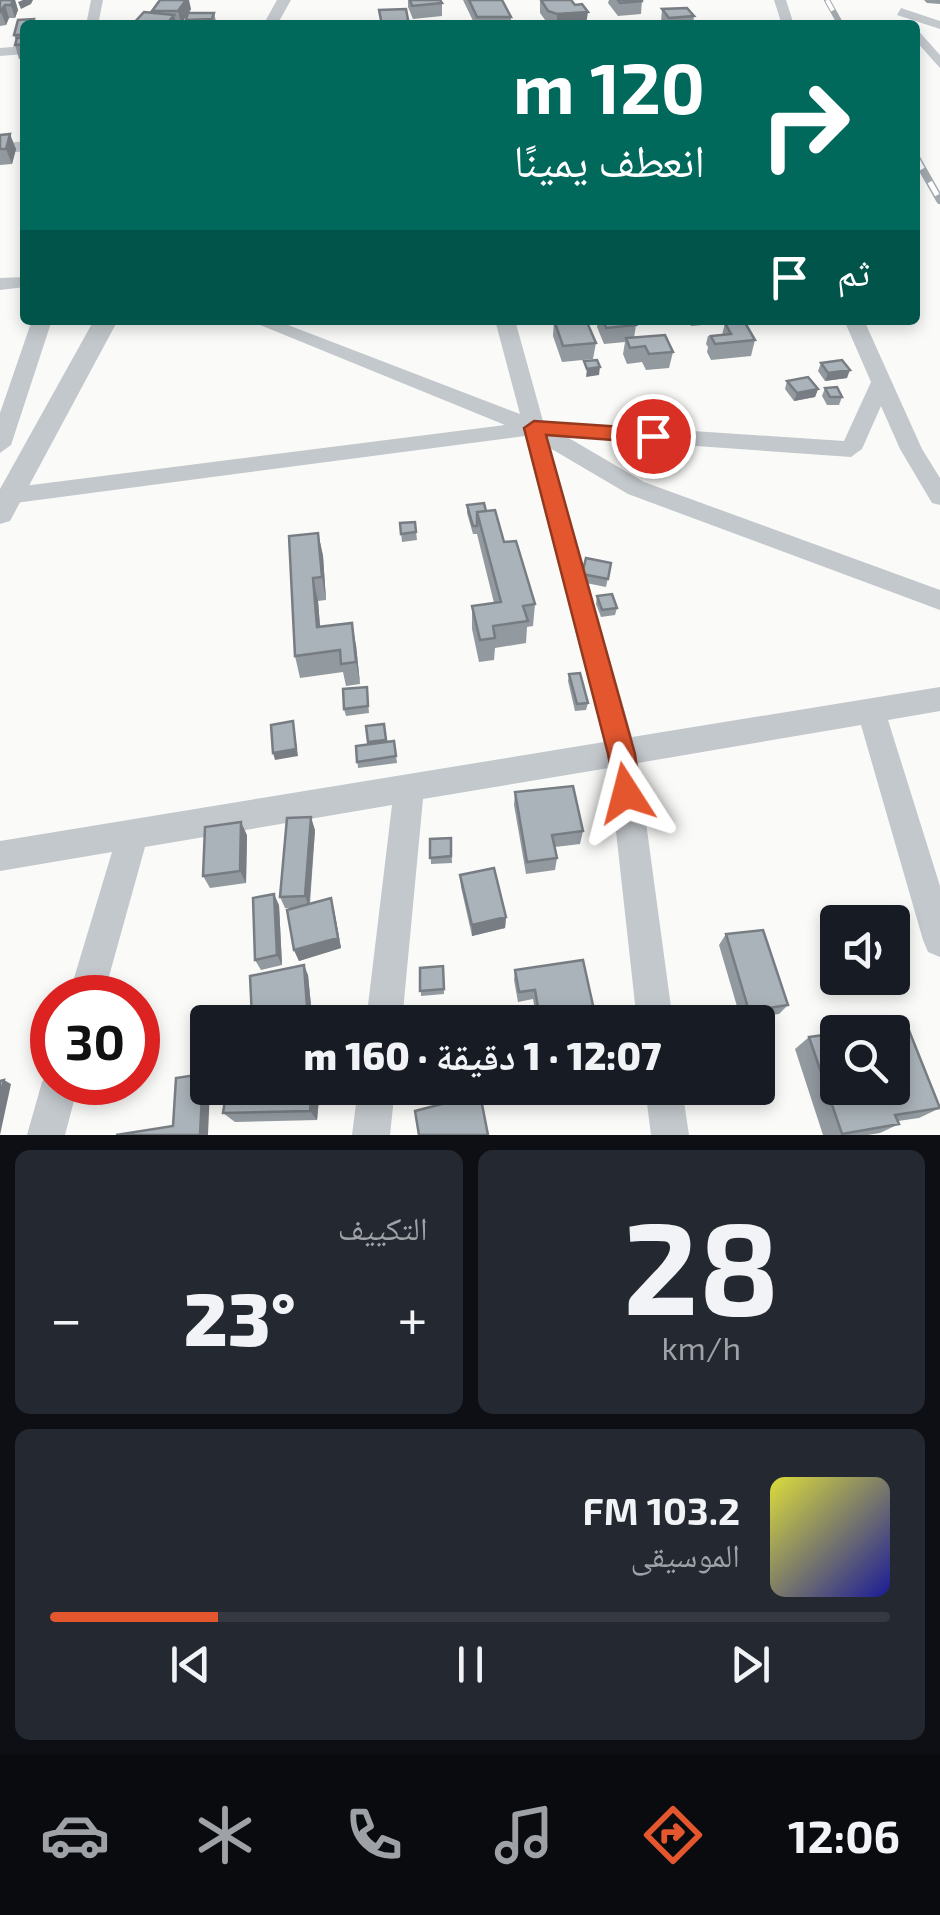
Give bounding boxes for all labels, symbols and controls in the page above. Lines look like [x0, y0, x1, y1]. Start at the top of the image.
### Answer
text: 120 m [513, 44, 705, 128]
icon: right [740, 60, 870, 190]
text: انعطف يمينًا [513, 132, 705, 186]
text: ثم [837, 248, 870, 294]
icon: arrive [762, 250, 817, 305]
pin [611, 394, 696, 479]
icon: arrive [626, 409, 681, 464]
position arrow [574, 741, 678, 845]
map controls [820, 905, 910, 1105]
button: sound [820, 905, 910, 995]
speed limit sign: 30 [30, 975, 160, 1105]
button: search [820, 1015, 910, 1105]
text: 12:07 · 1 دقيقة · 160 m [304, 1032, 661, 1078]
text: 28 [623, 1185, 780, 1341]
text: التكييف [338, 1208, 428, 1246]
text: 23° [184, 1271, 296, 1361]
text: − [50, 1284, 82, 1350]
text: + [397, 1284, 427, 1350]
text: km/h [662, 1328, 741, 1366]
text: 103.2 FM [583, 1487, 740, 1533]
text: الموسيقى [630, 1535, 740, 1573]
icon: previous [163, 1637, 218, 1692]
icon: pause [443, 1637, 498, 1692]
icon: next [723, 1637, 778, 1692]
icon: car [40, 1800, 110, 1870]
icon: climate [190, 1800, 260, 1870]
icon: phone [339, 1800, 409, 1870]
icon: music [489, 1800, 559, 1870]
icon: directions [638, 1800, 708, 1870]
text: 12:06 [788, 1808, 900, 1862]

